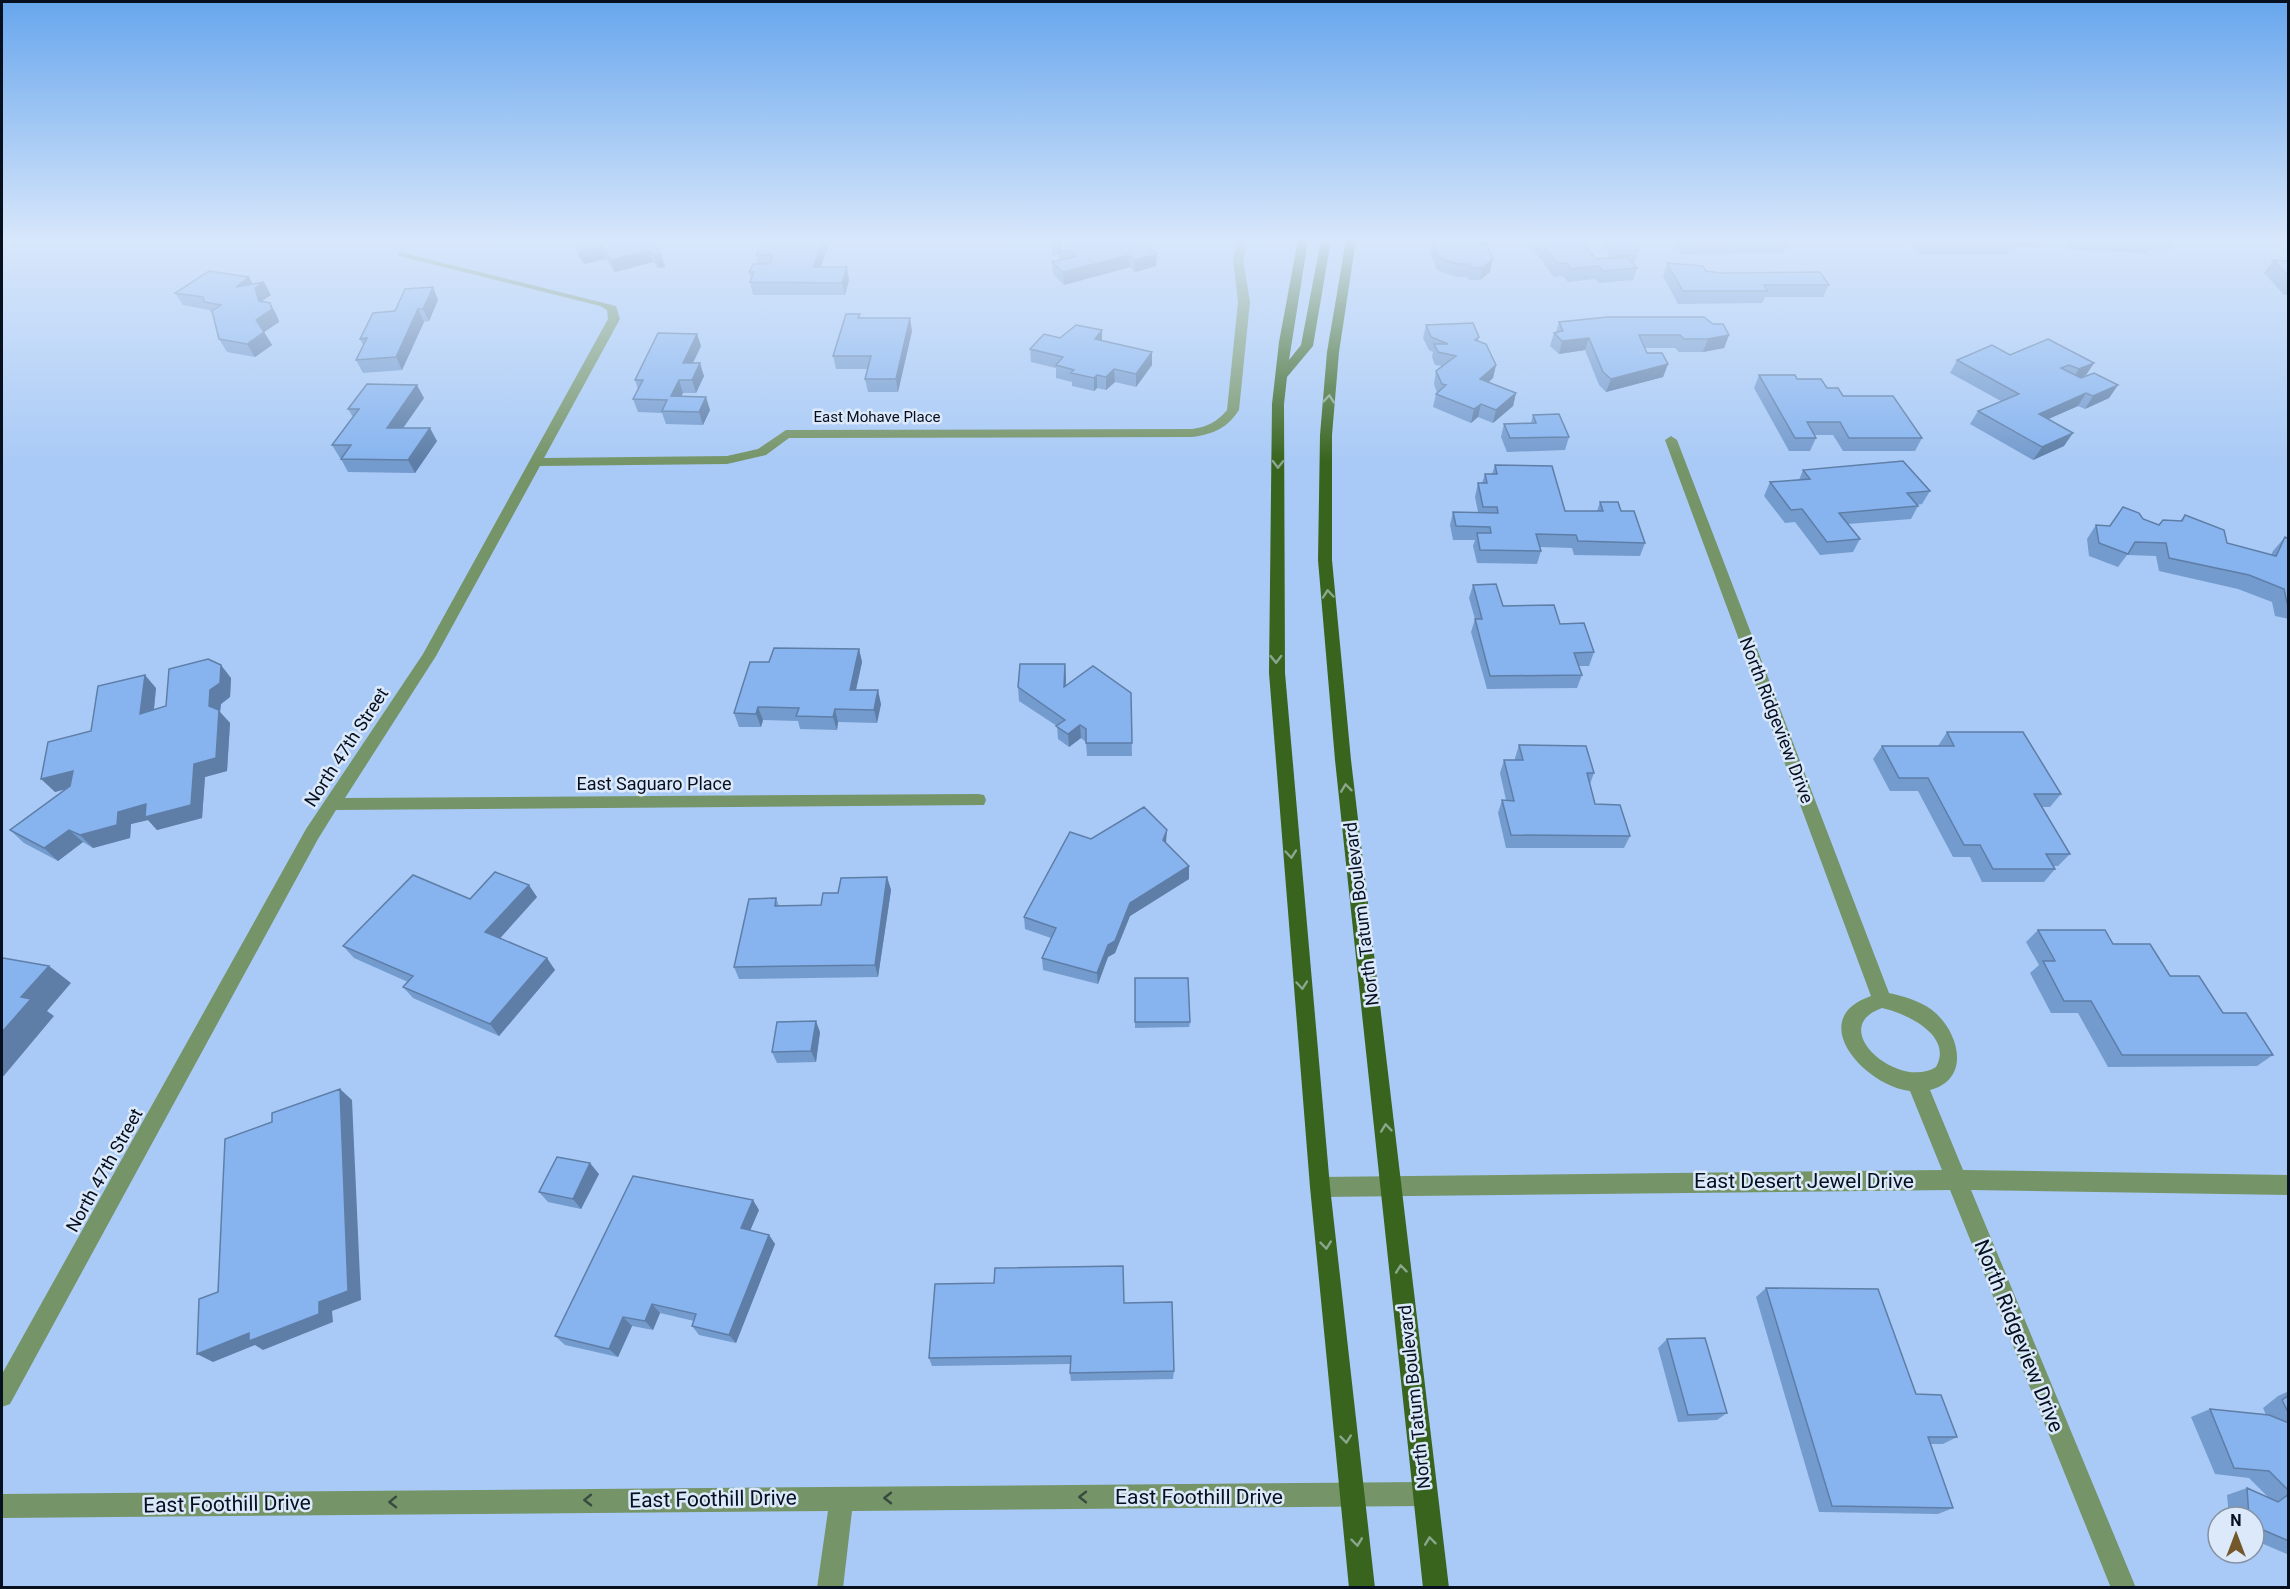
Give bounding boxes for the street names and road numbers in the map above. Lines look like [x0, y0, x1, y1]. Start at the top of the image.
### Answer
street label: East Mohave Place [814, 408, 941, 426]
street label: North Ridgeview Drive [1736, 634, 1818, 806]
street label: North 47th Street [300, 683, 392, 811]
street label: East Saguaro Place [576, 773, 732, 794]
street label: North Tatum Boulevard [1339, 821, 1383, 1007]
street label: North 47th Street [61, 1105, 147, 1235]
street label: East Desert Jewel Drive [1694, 1169, 1914, 1193]
street label: North Ridgeview Drive [1969, 1236, 2069, 1436]
street label: North Tatum Boulevard [1394, 1304, 1434, 1490]
street label: East Foothill Drive [1115, 1485, 1283, 1509]
street label: East Foothill Drive [629, 1486, 797, 1512]
street label: East Foothill Drive [143, 1491, 311, 1517]

